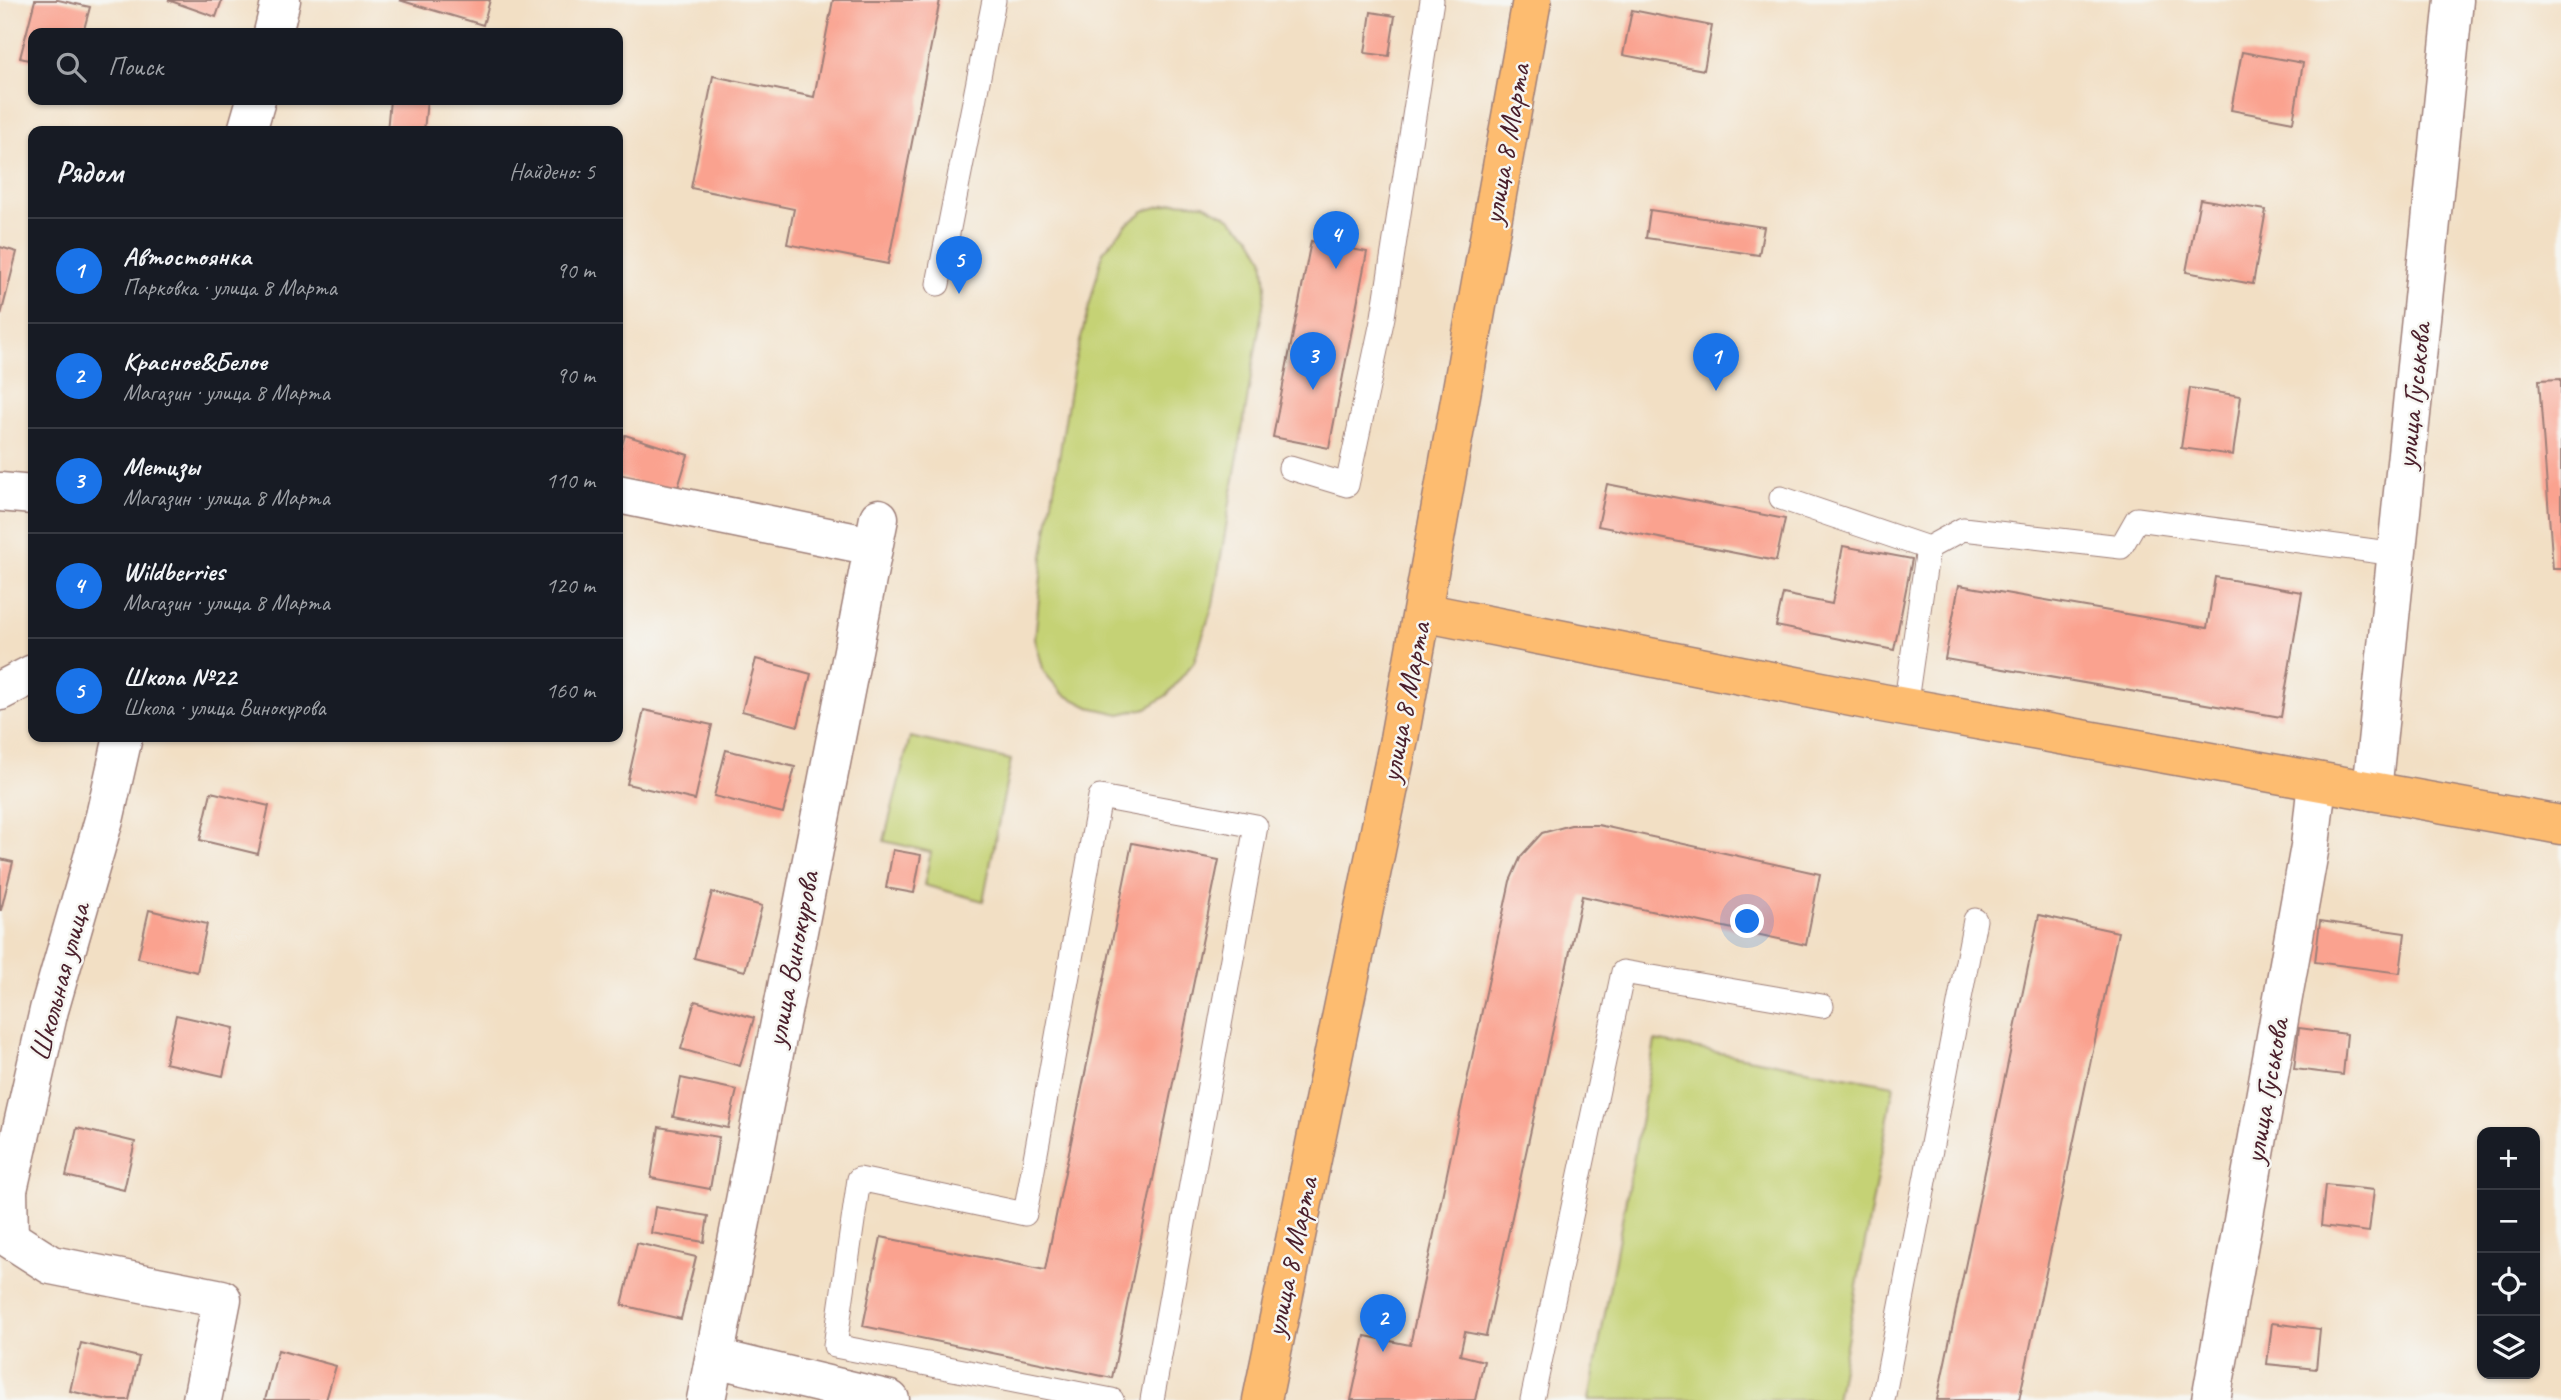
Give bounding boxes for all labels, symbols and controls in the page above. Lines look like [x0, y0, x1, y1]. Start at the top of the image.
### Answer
search box [28, 28, 623, 105]
icon: search [52, 48, 90, 86]
text: Поиск [108, 50, 163, 83]
street label: улица 8 Марта [1473, 59, 1539, 229]
text: Рядом [56, 153, 123, 191]
text: Найдено: 5 [509, 157, 595, 186]
pin: 4 [1313, 211, 1359, 269]
pin: 5 [936, 236, 982, 294]
text: Автостоянка [123, 240, 251, 273]
text: 1 [74, 256, 84, 285]
text: 90 m [556, 256, 595, 285]
text: Парковка · улица 8 Марта [123, 273, 337, 302]
street label: улица Гуськова [2386, 319, 2440, 473]
pin: 3 [1290, 332, 1336, 390]
pin: 1 [1693, 333, 1739, 391]
text: Красное&Белое [123, 345, 267, 378]
text: 2 [74, 361, 84, 390]
text: 90 m [556, 361, 595, 390]
text: Магазин · улица 8 Марта [123, 378, 330, 407]
text: Метизы [123, 450, 200, 483]
text: 3 [74, 466, 84, 495]
text: 110 m [546, 466, 595, 495]
text: Магазин · улица 8 Марта [123, 483, 330, 512]
text: Wildberries [123, 555, 225, 588]
text: 4 [74, 571, 84, 600]
text: 120 m [546, 571, 595, 600]
text: Магазин · улица 8 Марта [123, 588, 330, 617]
street label: улица 8 Марта [1371, 617, 1439, 787]
text: Школа №22 [123, 660, 236, 693]
text: 5 [74, 676, 84, 705]
text: 160 m [546, 676, 595, 705]
text: Школа · улица Винокурова [123, 693, 326, 722]
street label: улица Винокурова [756, 866, 828, 1052]
street label: Школьная улица [20, 896, 99, 1065]
your location [1730, 904, 1764, 938]
street label: улица Гуськова [2234, 1013, 2298, 1168]
map controls [2477, 1127, 2540, 1379]
button: + [2477, 1127, 2540, 1190]
street label: улица 8 Марта [1255, 1172, 1327, 1342]
button: − [2477, 1190, 2540, 1253]
button: locate [2477, 1253, 2540, 1316]
pin: 2 [1360, 1294, 1406, 1352]
button: layers [2477, 1316, 2540, 1379]

